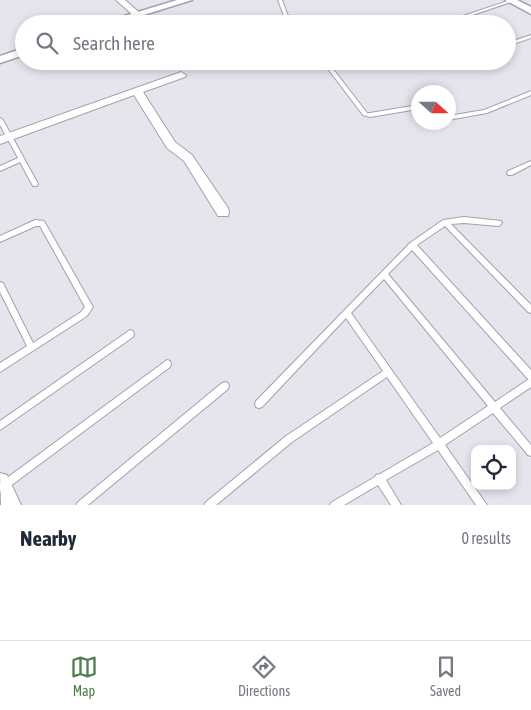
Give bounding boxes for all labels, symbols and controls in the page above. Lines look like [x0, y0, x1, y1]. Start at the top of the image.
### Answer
search box [15, 15, 516, 70]
icon: search [33, 29, 61, 57]
text: Search here [73, 32, 155, 54]
north arrow [411, 85, 456, 130]
map controls [471, 445, 516, 490]
button: locate [471, 445, 516, 490]
text: Nearby [20, 526, 76, 550]
text: 0 results [461, 529, 511, 547]
tab: Map [70, 653, 98, 699]
tab: Directions [238, 653, 290, 699]
tab: Saved [430, 653, 461, 699]

